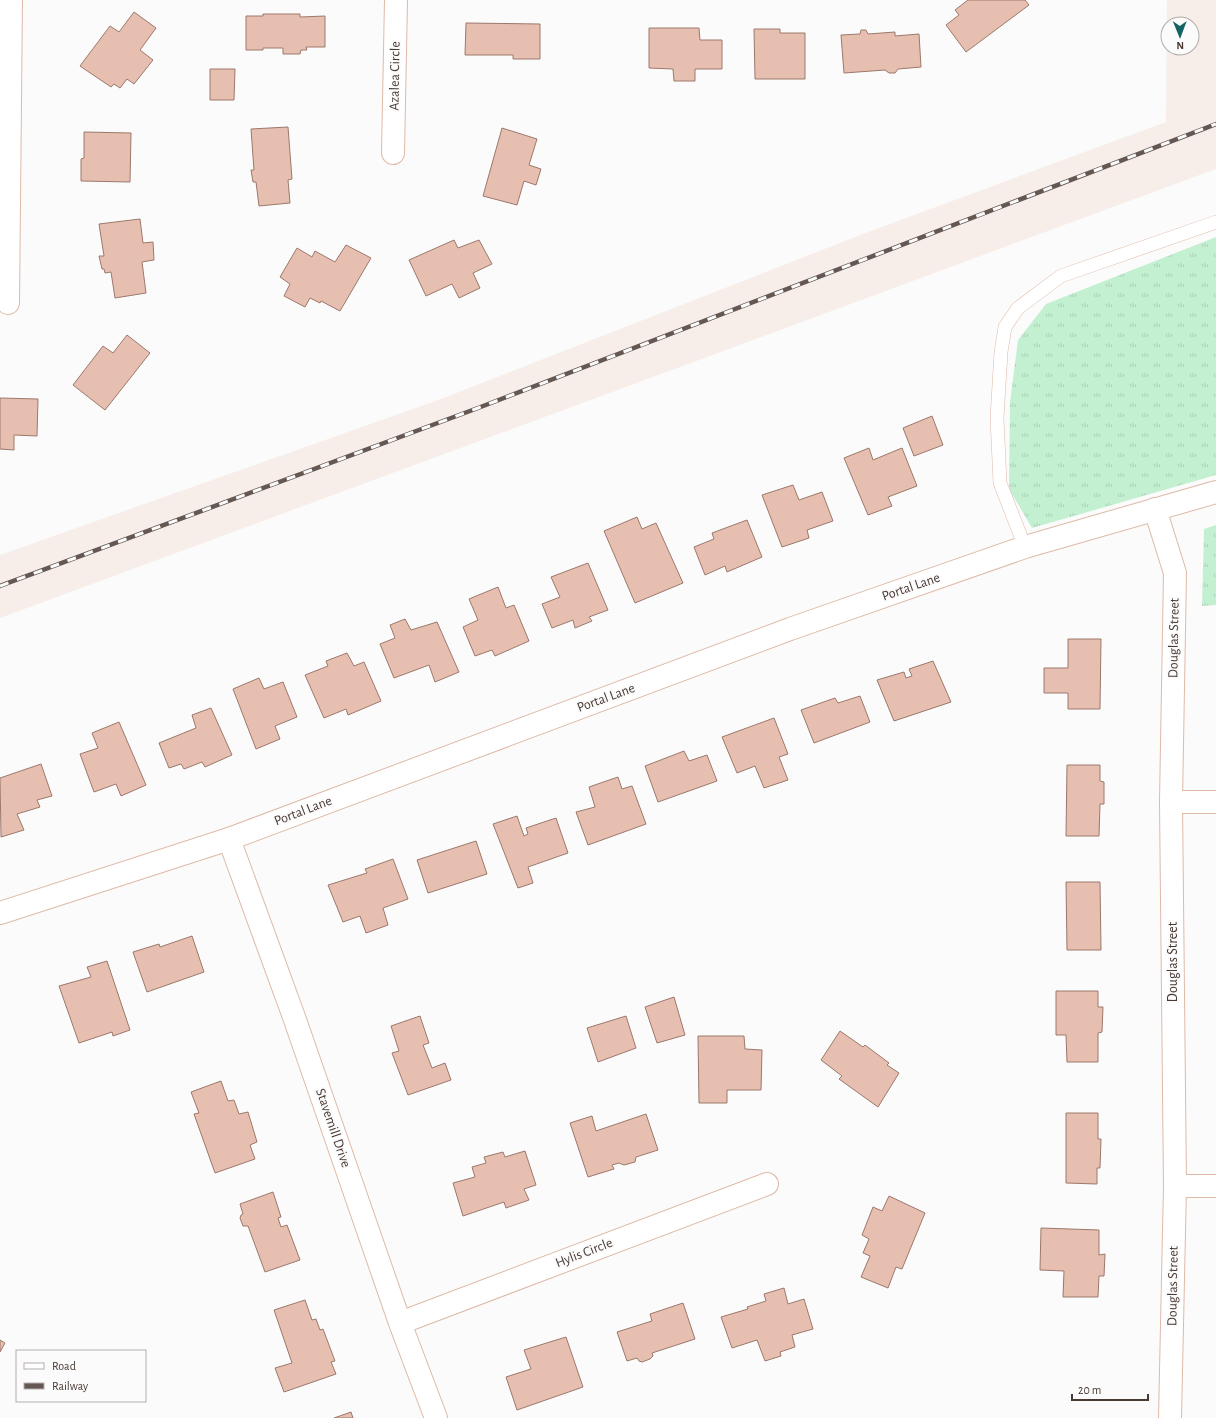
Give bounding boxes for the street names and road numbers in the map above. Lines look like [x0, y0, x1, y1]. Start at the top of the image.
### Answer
street label: Azalea Circle [387, 41, 403, 111]
street label: Portal Lane [880, 571, 942, 603]
street label: Douglas Street [1166, 597, 1182, 678]
street label: Portal Lane [575, 681, 637, 715]
street label: Portal Lane [272, 794, 334, 828]
street label: Douglas Street [1166, 921, 1180, 1002]
street label: Stavemill Drive [313, 1087, 353, 1169]
street label: Hylis Circle [554, 1236, 614, 1270]
street label: Douglas Street [1165, 1245, 1181, 1326]

